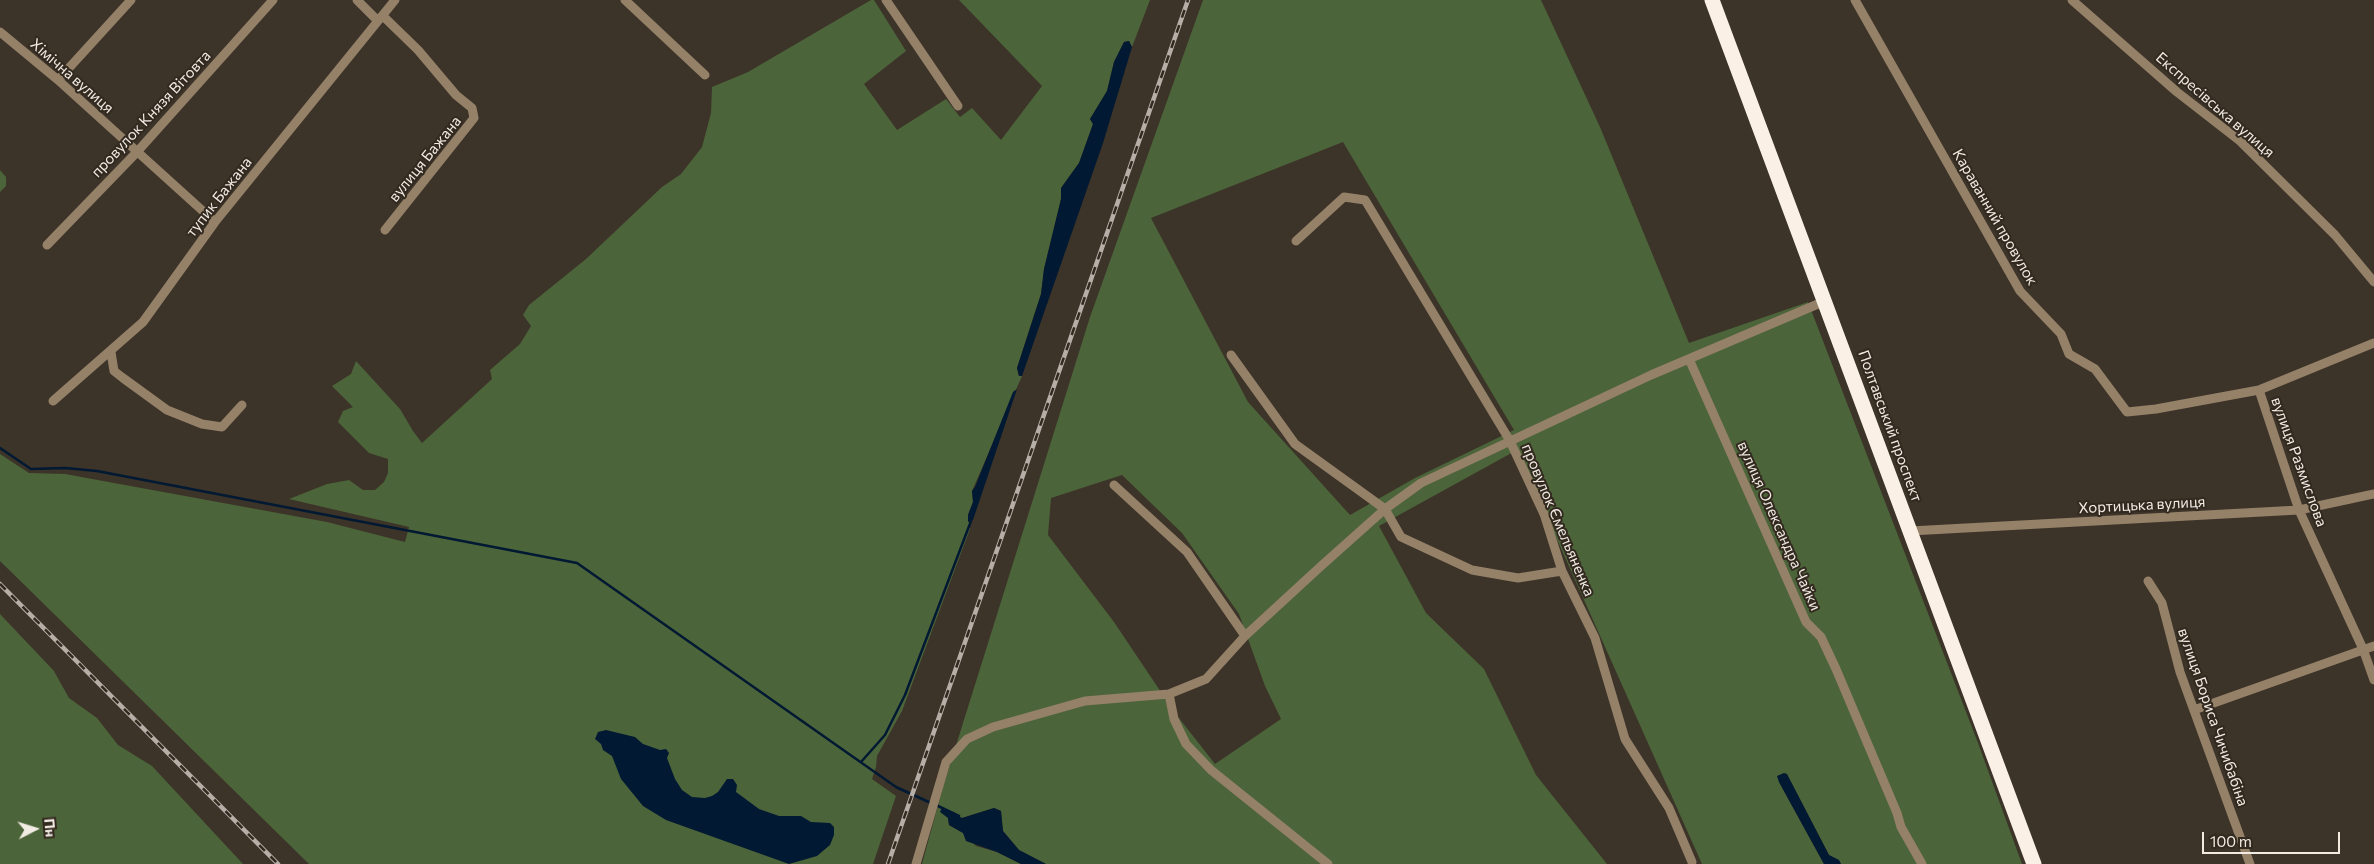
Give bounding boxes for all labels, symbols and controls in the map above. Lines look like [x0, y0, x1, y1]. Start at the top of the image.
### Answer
street label: Хімічна вулиця [27, 35, 117, 117]
street label: провулок Князя Вітовта [88, 47, 214, 181]
street label: Експресівська вулиця [2152, 49, 2278, 161]
street label: вулиця Бажана [385, 112, 465, 206]
street label: Караванний провулок [1949, 146, 2041, 288]
street label: тупик Бажана [182, 154, 256, 240]
street label: Полтавський проспект [1854, 348, 1926, 504]
street label: вулиця Размислова [2267, 395, 2331, 529]
street label: вулиця Олександра Чайки [1733, 439, 1825, 613]
street label: провулок Ємельяненка [1518, 441, 1598, 599]
street label: Хортицька вулиця [2078, 493, 2206, 517]
street label: вулиця Бориса Чичибабіна [2174, 626, 2252, 808]
north arrow [10, 804, 60, 854]
text: Пн [41, 818, 60, 838]
scale bar [2204, 822, 2342, 854]
text: 100 m [2210, 832, 2252, 850]

